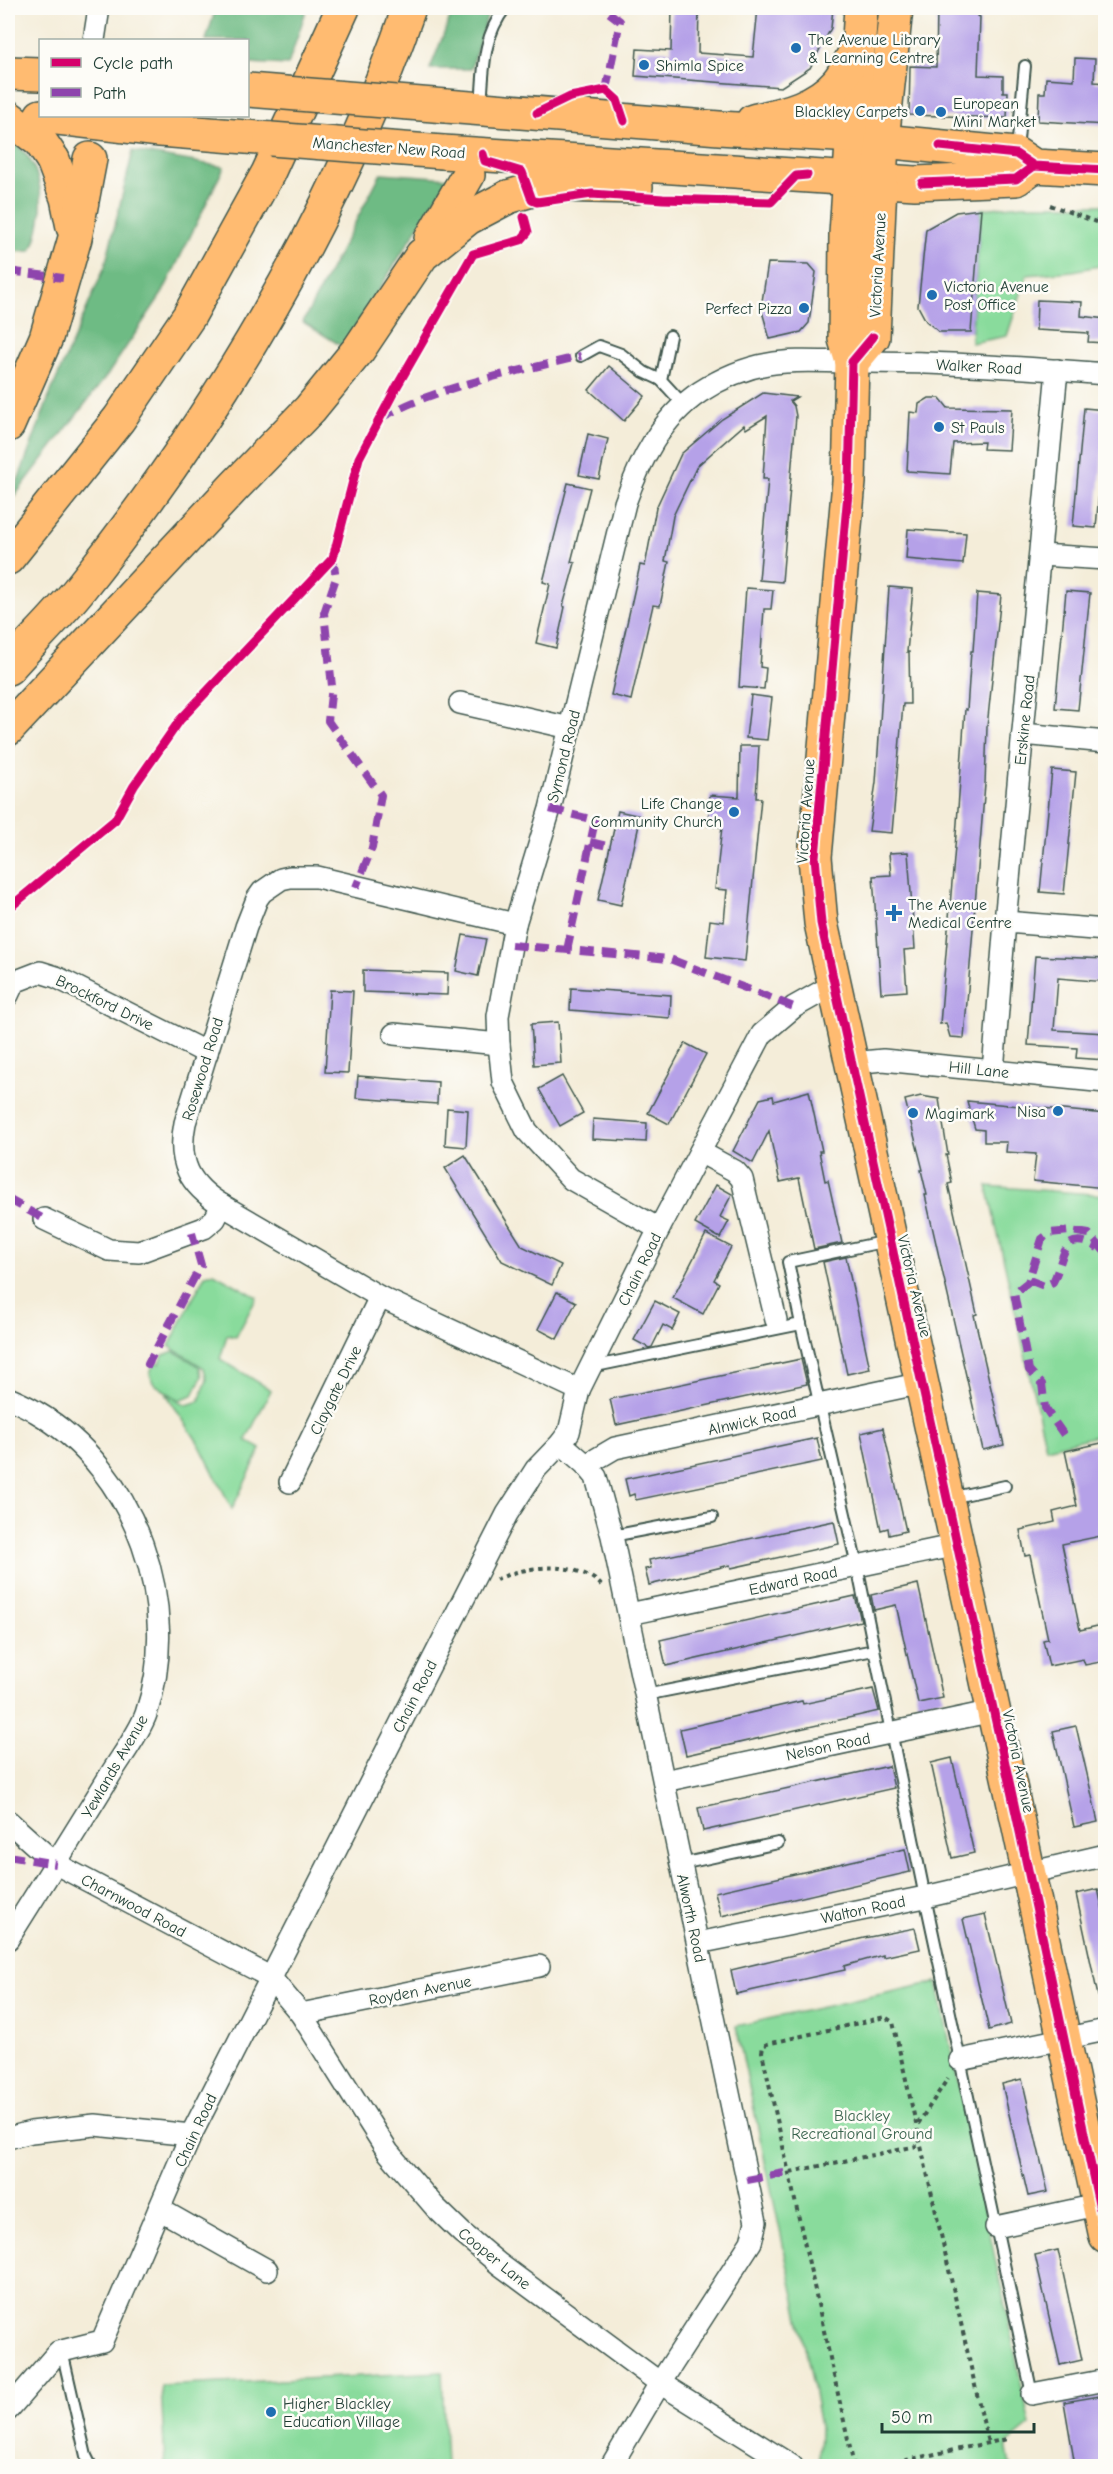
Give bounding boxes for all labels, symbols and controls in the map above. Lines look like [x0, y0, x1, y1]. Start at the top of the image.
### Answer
place label: The Avenue Library & Learning Centre [808, 31, 941, 67]
legend [39, 39, 249, 117]
marker: The Avenue Library & Learning Centre [789, 41, 803, 55]
text: Cycle path [93, 53, 173, 74]
place label: Shimla Spice [656, 57, 744, 75]
marker: Shimla Spice [637, 58, 651, 72]
text: Path [93, 83, 126, 104]
place label: European Mini Market [953, 95, 1036, 131]
place label: Blackley Carpets [795, 103, 908, 121]
marker: Blackley Carpets [913, 104, 927, 118]
marker: European Mini Market [934, 105, 948, 119]
street label: Manchester New Road [312, 134, 466, 162]
street label: Victoria Avenue [866, 212, 890, 318]
place label: Victoria Avenue Post Office [944, 278, 1049, 314]
marker: Victoria Avenue Post Office [925, 288, 939, 302]
place label: Perfect Pizza [705, 300, 792, 318]
marker: Perfect Pizza [797, 301, 811, 315]
street label: Walker Road [935, 356, 1022, 378]
place label: St Pauls [951, 419, 1005, 437]
marker: St Pauls [932, 420, 946, 434]
street label: Erskine Road [1011, 674, 1039, 766]
street label: Symond Road [544, 708, 584, 804]
street label: Victoria Avenue [793, 758, 819, 864]
place label: Life Change Community Church [591, 795, 722, 831]
marker: Life Change Community Church [727, 805, 741, 819]
place label: The Avenue Medical Centre [908, 896, 1012, 932]
marker: The Avenue Medical Centre [885, 904, 903, 922]
street label: Brockford Drive [53, 971, 156, 1034]
street label: Rosewood Road [179, 1016, 227, 1123]
street label: Hill Lane [948, 1058, 1010, 1082]
place label: Nisa [1017, 1103, 1046, 1121]
marker: Nisa [1051, 1104, 1065, 1118]
place label: Magimark [925, 1105, 995, 1123]
marker: Magimark [906, 1106, 920, 1120]
street label: Chain Road [614, 1230, 665, 1309]
street label: Victoria Avenue [893, 1233, 935, 1339]
street label: Claygate Drive [307, 1343, 365, 1438]
street label: Alnwick Road [706, 1403, 798, 1439]
street label: Edward Road [747, 1563, 839, 1599]
street label: Chain Road [389, 1657, 441, 1736]
street label: Victoria Avenue [998, 1708, 1038, 1814]
street label: Yewlands Avenue [78, 1712, 152, 1821]
street label: Nelson Road [784, 1729, 872, 1765]
street label: Charnwood Road [78, 1871, 189, 1941]
street label: Alworth Road [673, 1872, 709, 1964]
street label: Walton Road [819, 1892, 907, 1928]
street label: Royden Avenue [367, 1972, 473, 2010]
street label: Chain Road [171, 2091, 221, 2170]
park label: Blackley Recreational Ground [791, 2107, 933, 2143]
street label: Cooper Lane [455, 2224, 534, 2293]
place label: Higher Blackley Education Village [283, 2395, 400, 2431]
scale bar [882, 2396, 1034, 2434]
marker: Higher Blackley Education Village [264, 2405, 278, 2419]
text: 50 m [891, 2407, 933, 2428]

